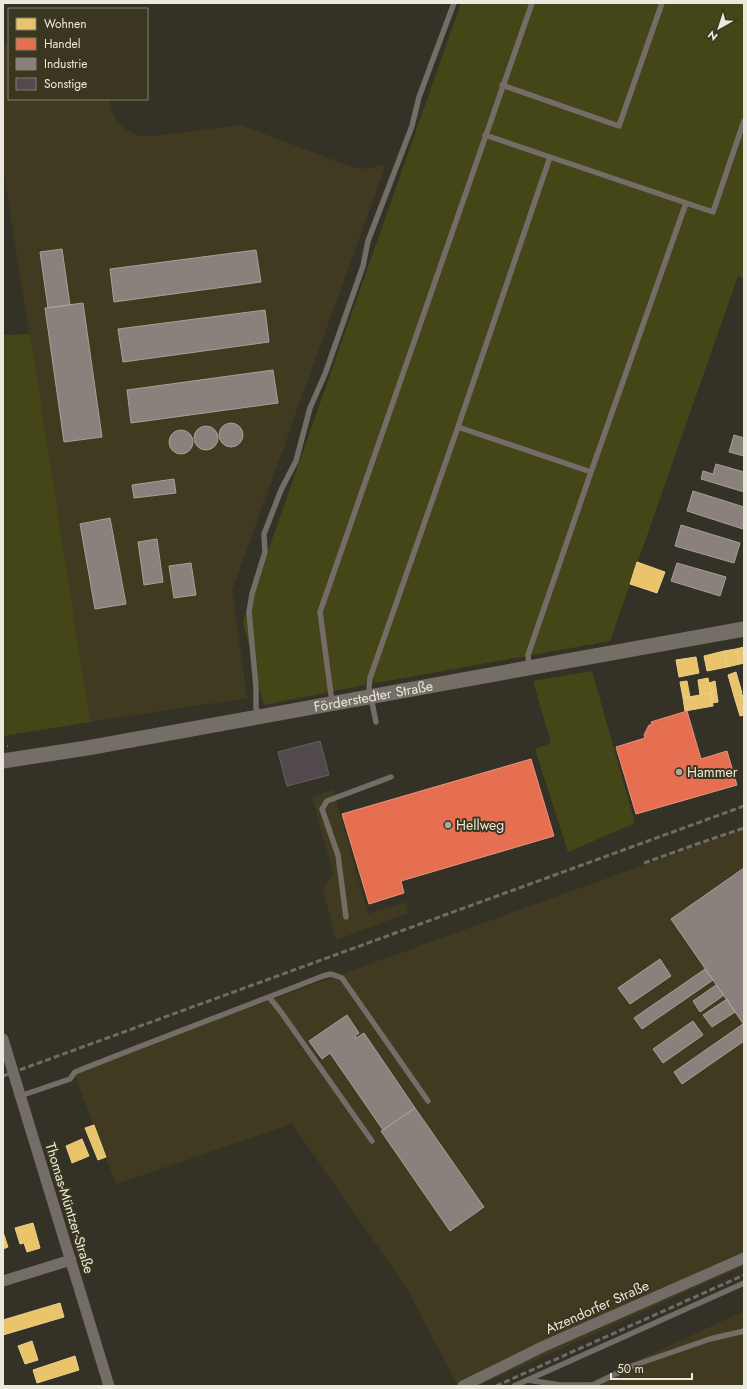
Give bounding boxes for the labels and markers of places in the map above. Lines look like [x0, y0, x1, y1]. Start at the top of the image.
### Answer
place label: Hammer [687, 762, 738, 782]
marker: Hammer [674, 767, 684, 777]
place label: Hellweg [456, 815, 504, 835]
marker: Hellweg [443, 820, 453, 830]

